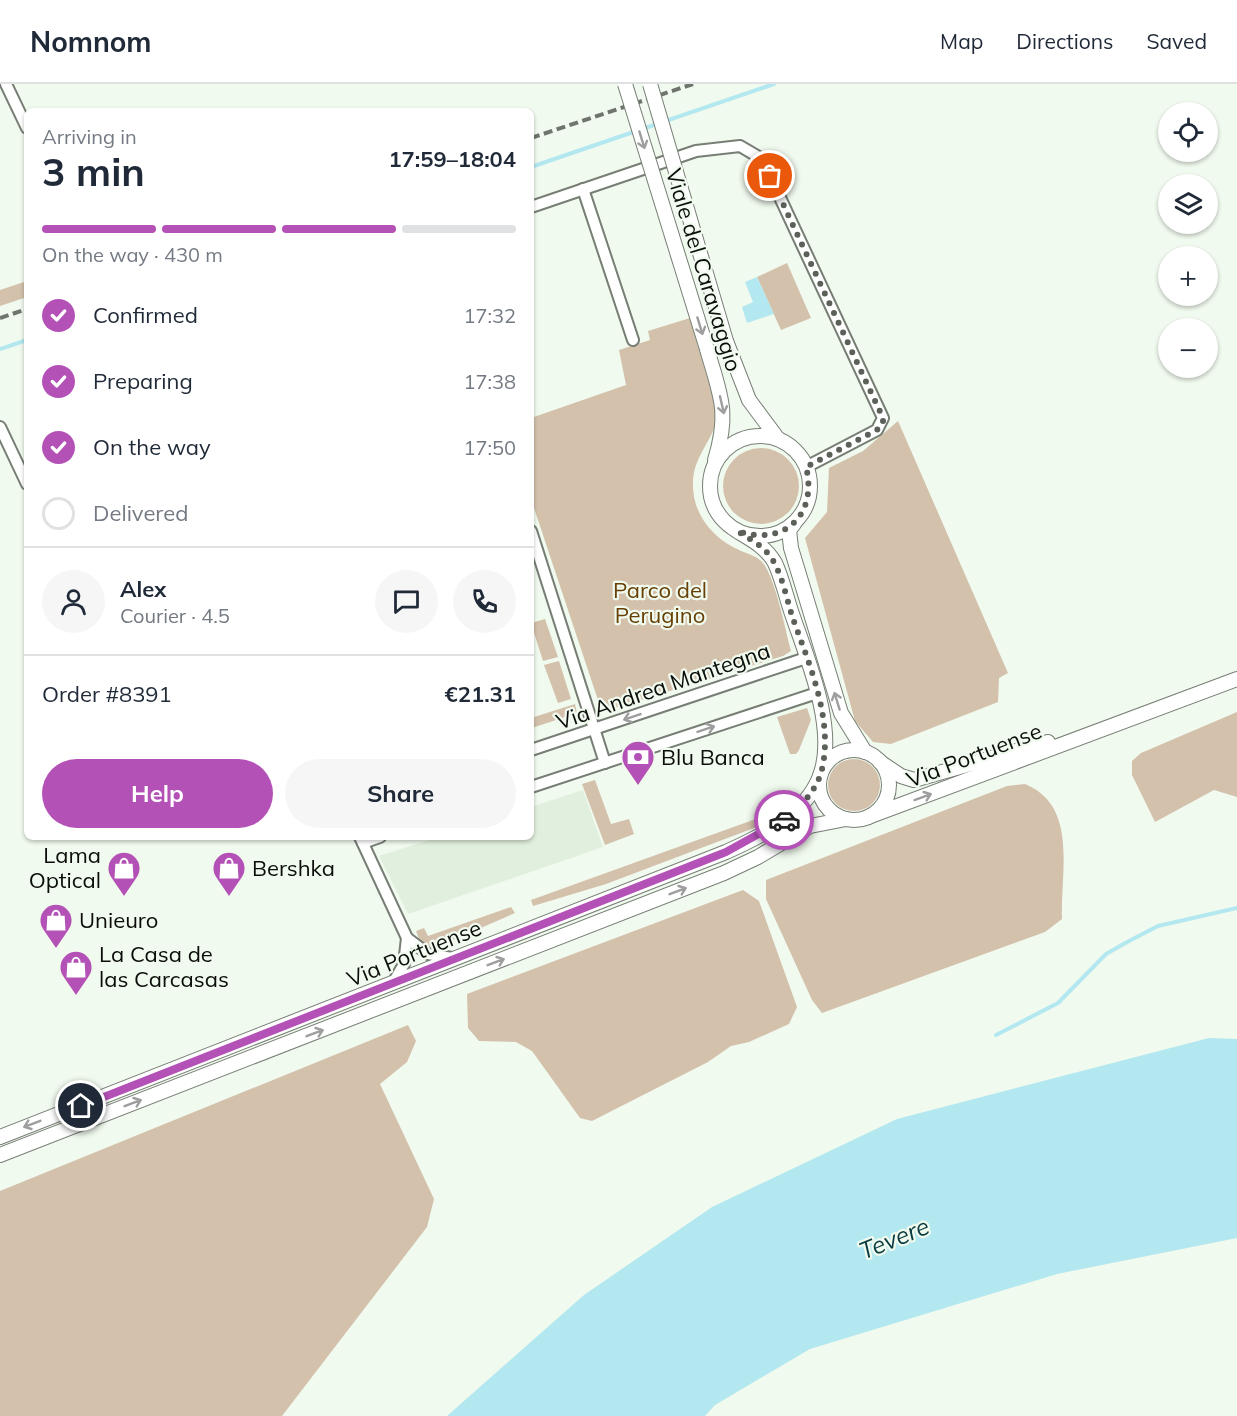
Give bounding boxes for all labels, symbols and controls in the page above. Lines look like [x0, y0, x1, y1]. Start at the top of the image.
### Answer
text: Nomnom [30, 24, 152, 59]
text: Map [940, 28, 983, 54]
text: Directions [1016, 28, 1113, 54]
text: Saved [1146, 28, 1207, 54]
map controls [1158, 102, 1218, 378]
button: locate [1158, 102, 1218, 162]
text: Arriving in [42, 124, 137, 149]
one-way arrow [637, 130, 648, 149]
text: 17:59–18:04 [388, 145, 516, 173]
text: 3 min [42, 147, 145, 196]
pin [744, 150, 795, 201]
icon: bag [753, 159, 786, 192]
street label: Viale del Caravaggio [660, 165, 748, 375]
button: layers [1158, 174, 1218, 234]
text: On the way · 430 m [42, 242, 223, 267]
button: + [1158, 246, 1218, 306]
icon: check [42, 299, 75, 332]
text: Confirmed [93, 301, 198, 329]
text: 17:32 [463, 303, 516, 328]
one-way arrow [695, 316, 706, 335]
button: − [1158, 318, 1218, 378]
icon: check [42, 365, 75, 398]
text: Preparing [93, 367, 193, 395]
text: 17:38 [463, 369, 516, 394]
one-way arrow [717, 395, 728, 414]
icon: check [42, 431, 75, 464]
text: On the way [93, 433, 211, 461]
text: 17:50 [463, 435, 516, 460]
text: Delivered [93, 499, 188, 527]
button: person [42, 570, 105, 633]
button: chat [375, 570, 438, 633]
button: phone [453, 570, 516, 633]
text: Alex [120, 575, 166, 603]
park label: Parco del Perugino [613, 576, 707, 629]
text: Courier · 4.5 [120, 603, 230, 628]
street label: Via Andrea Mantegna [552, 636, 774, 736]
text: Order #8391 [42, 680, 172, 708]
text: €21.31 [445, 680, 516, 708]
one-way arrow [831, 692, 842, 711]
one-way arrow [623, 713, 642, 724]
street label: Via Portuense [902, 716, 1046, 794]
one-way arrow [696, 723, 715, 734]
bank icon: Blu Banca [620, 739, 656, 786]
place label: Blu Banca [661, 743, 765, 771]
button: Help [42, 759, 273, 828]
button: Share [285, 759, 516, 828]
courier [754, 790, 814, 850]
one-way arrow [913, 790, 932, 801]
icon: car [768, 804, 801, 837]
place label: Lama Optical [29, 841, 101, 894]
shop icon: Lama Optical [106, 850, 142, 897]
shop icon: Bershka [211, 850, 247, 897]
place label: Bershka [252, 854, 335, 882]
one-way arrow [668, 885, 687, 896]
shop icon: Unieuro [38, 902, 74, 949]
place label: Unieuro [79, 906, 158, 934]
street label: Via Portuense [343, 913, 485, 993]
place label: La Casa de las Carcasas [99, 940, 229, 993]
shop icon: La Casa de las Carcasas [58, 949, 94, 996]
one-way arrow [486, 956, 505, 967]
one-way arrow [305, 1026, 323, 1037]
pin [55, 1080, 106, 1131]
icon: home [64, 1089, 97, 1122]
one-way arrow [123, 1097, 142, 1108]
one-way arrow [23, 1120, 42, 1131]
water label: Tevere [855, 1210, 933, 1266]

